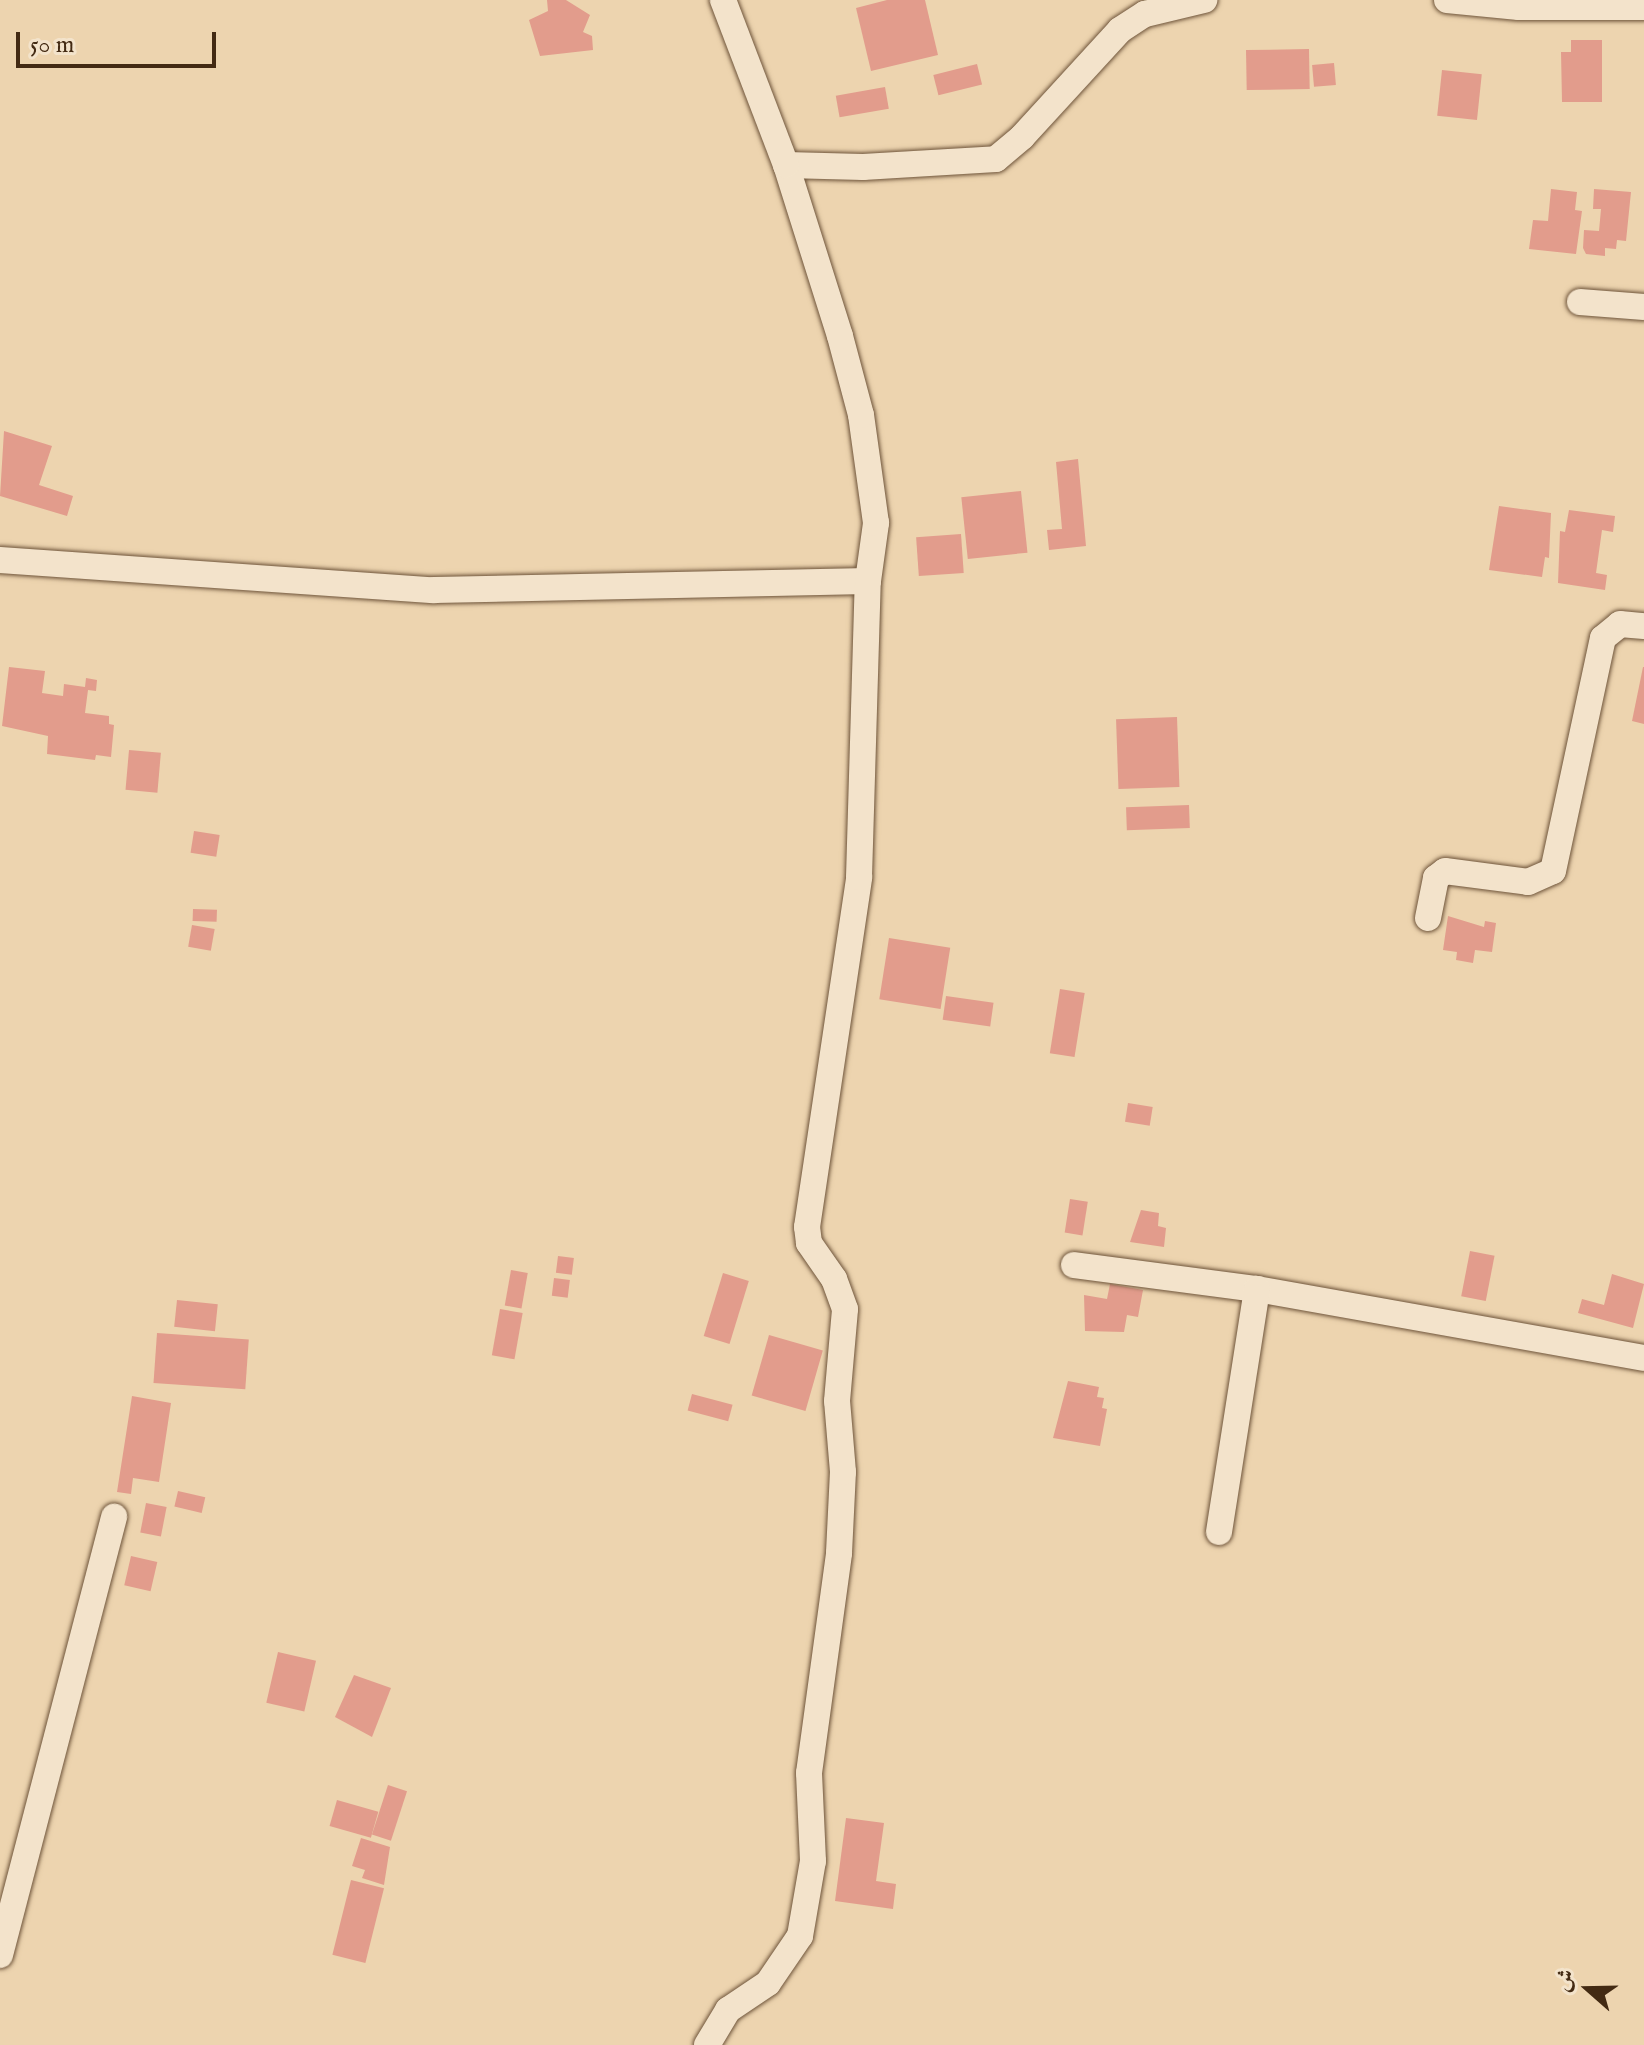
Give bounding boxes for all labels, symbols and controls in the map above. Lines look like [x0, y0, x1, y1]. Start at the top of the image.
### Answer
scale bar [20, 16, 220, 66]
text: 50 m [30, 30, 74, 61]
north arrow [1548, 1949, 1628, 2029]
text: ش [1549, 1966, 1582, 1996]

